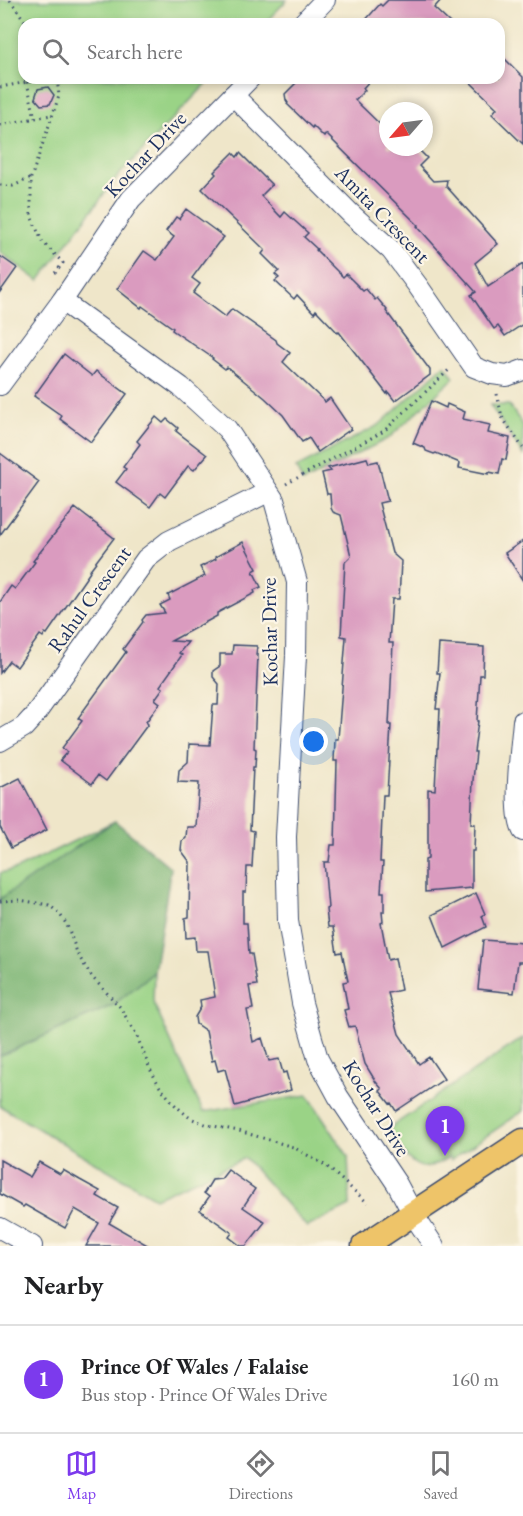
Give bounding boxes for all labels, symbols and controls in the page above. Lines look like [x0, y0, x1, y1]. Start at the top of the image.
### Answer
search box [18, 18, 505, 84]
icon: search [39, 35, 72, 68]
text: Search here [87, 37, 182, 66]
north arrow [379, 102, 433, 156]
street label: Kochar Drive [98, 105, 192, 203]
street label: Amita Crescent [329, 159, 437, 269]
street label: Rahul Crescent [41, 540, 137, 658]
street label: Kochar Drive [255, 578, 283, 686]
your location [299, 727, 328, 756]
street label: Kochar Drive [337, 1055, 417, 1161]
pin: 1 [426, 1106, 464, 1156]
text: Nearby [24, 1268, 104, 1302]
text: Prince Of Wales / Falaise [81, 1352, 308, 1381]
text: 1 [38, 1366, 49, 1392]
text: 160 m [451, 1366, 499, 1392]
text: Bus stop · Prince Of Wales Drive [81, 1381, 327, 1407]
tab: Map [65, 1447, 98, 1504]
tab: Directions [229, 1447, 293, 1504]
tab: Saved [423, 1447, 458, 1504]

